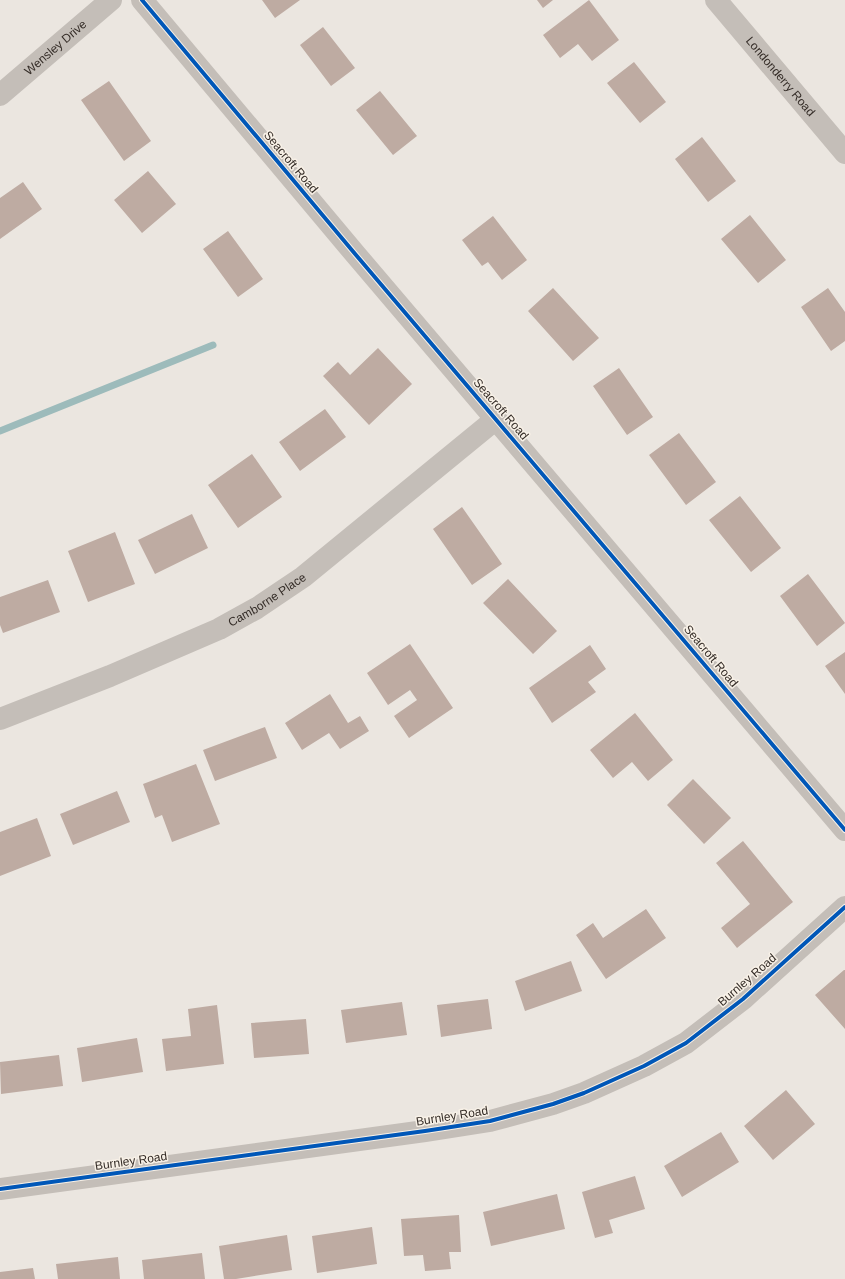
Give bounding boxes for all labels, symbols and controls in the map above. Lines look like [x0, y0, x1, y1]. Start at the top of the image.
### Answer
street label: Wensley Drive [22, 17, 90, 78]
street label: Londonderry Road [743, 34, 818, 119]
street label: Seacroft Road [261, 128, 321, 196]
street label: Seacroft Road [471, 375, 531, 443]
street label: Camborne Place [226, 570, 309, 630]
street label: Seacroft Road [681, 622, 741, 690]
street label: Burnley Road [715, 951, 779, 1009]
street label: Burnley Road [415, 1103, 489, 1129]
street label: Burnley Road [94, 1149, 168, 1173]

